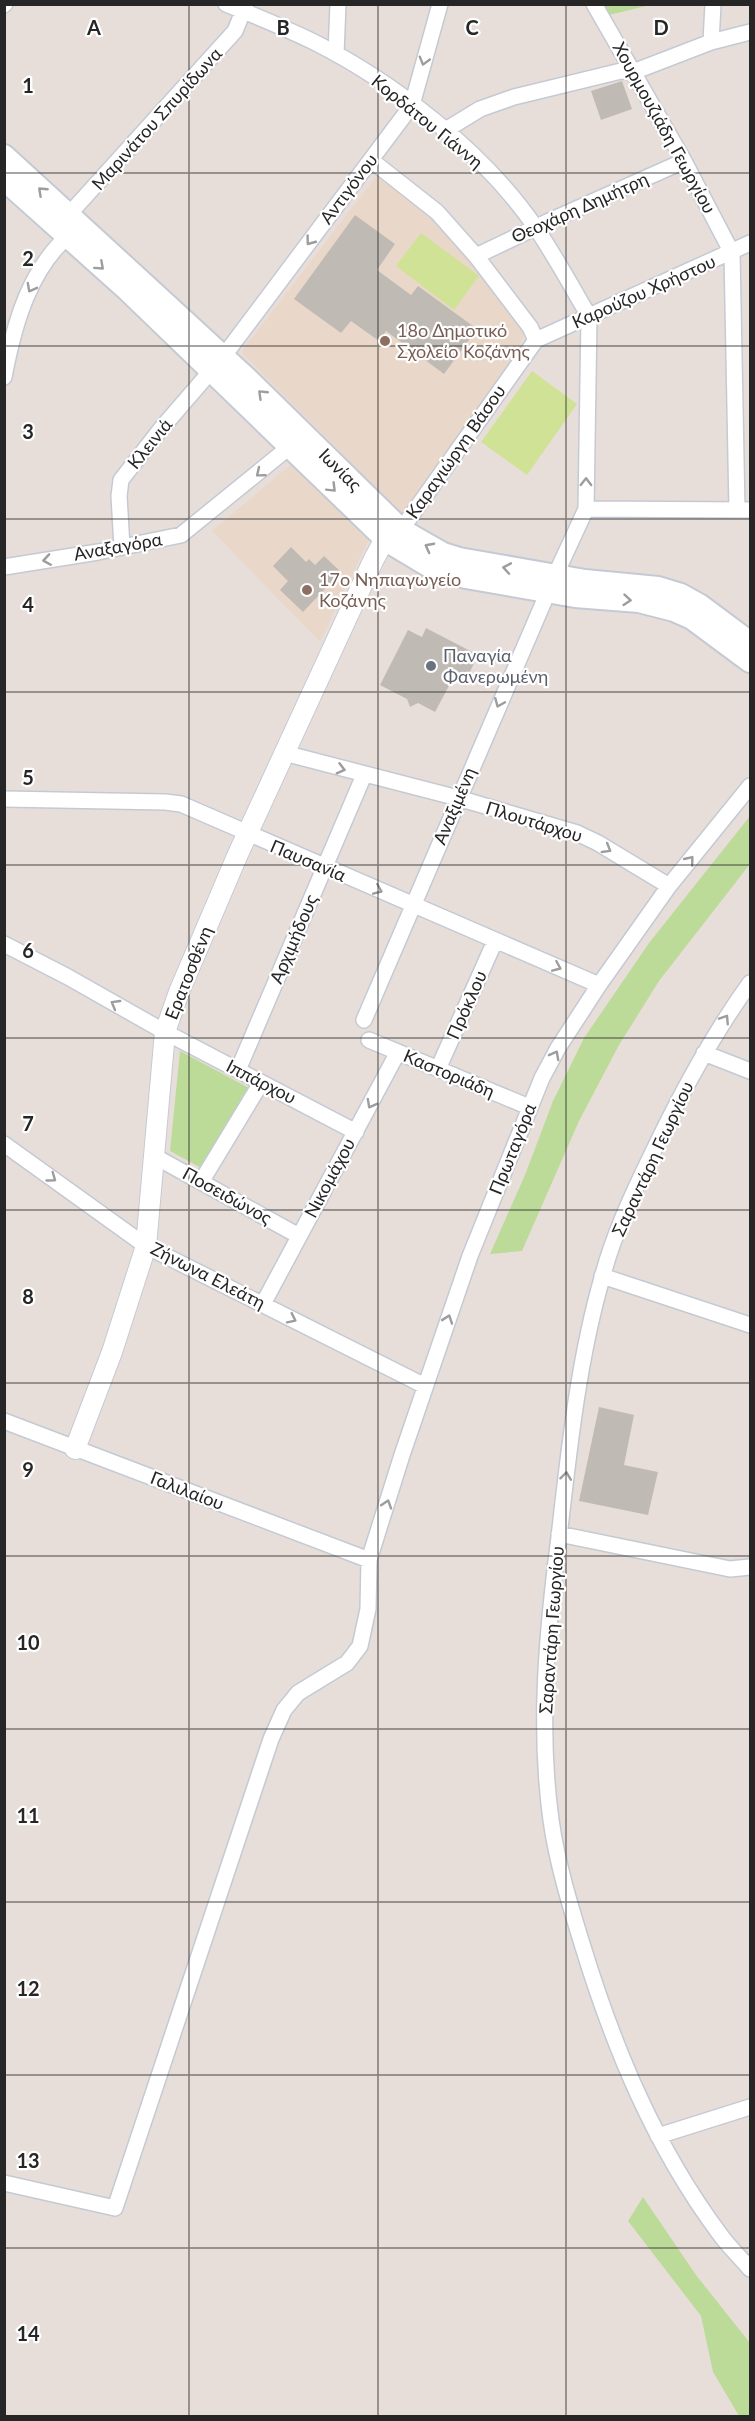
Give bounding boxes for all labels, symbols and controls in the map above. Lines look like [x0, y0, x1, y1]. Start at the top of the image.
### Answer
text: A [86, 15, 101, 39]
text: B [276, 15, 290, 39]
text: C [465, 15, 479, 39]
text: D [653, 15, 669, 39]
street label: Χουρμουζιάδη Γεωργίου [609, 38, 721, 217]
street label: Μαρινάτου Σπυρίδωνα [87, 42, 226, 194]
one-way arrow [419, 55, 431, 66]
street label: Κορδάτου Γιάννη [367, 70, 488, 173]
text: 1 [22, 73, 34, 97]
street label: Αντιγόνου [315, 149, 382, 228]
street label: Θεοχάρη Δημήτρη [508, 167, 652, 247]
one-way arrow [39, 187, 49, 198]
one-way arrow [306, 235, 317, 246]
text: 2 [22, 246, 34, 270]
street label: Καρούζου Χρήστου [568, 250, 719, 333]
one-way arrow [93, 259, 104, 270]
one-way arrow [27, 282, 38, 292]
place label: 18ο Δημοτικό Σχολείο Κοζάνης [397, 319, 530, 362]
marker: 18ο Δημοτικό Σχολείο Κοζάνης [378, 334, 392, 348]
street label: Καραγιώργη Βάσου [401, 380, 510, 523]
one-way arrow [259, 390, 270, 401]
street label: Κλεινιά [122, 413, 176, 473]
text: 3 [22, 419, 34, 443]
street label: Ιωνίας [315, 443, 367, 496]
one-way arrow [256, 465, 267, 476]
one-way arrow [580, 477, 593, 486]
one-way arrow [325, 482, 336, 492]
street label: Αναξαγόρα [72, 527, 164, 565]
one-way arrow [425, 543, 435, 554]
one-way arrow [42, 553, 52, 566]
one-way arrow [502, 562, 512, 574]
place label: 17ο Νηπιαγωγείο Κοζάνης [319, 568, 461, 611]
marker: 17ο Νηπιαγωγείο Κοζάνης [300, 583, 314, 597]
text: 4 [22, 592, 34, 616]
one-way arrow [622, 593, 631, 606]
place label: Παναγία Φανερωμένη [443, 644, 548, 687]
marker: Παναγία Φανερωμένη [424, 659, 438, 673]
one-way arrow [495, 697, 507, 708]
one-way arrow [335, 762, 346, 774]
street label: Αναξιμένη [428, 764, 480, 847]
text: 5 [22, 765, 34, 789]
street label: Πλουτάρχου [483, 796, 585, 846]
street label: Παυσανία [267, 834, 350, 886]
one-way arrow [601, 841, 612, 852]
one-way arrow [683, 856, 694, 867]
one-way arrow [372, 883, 383, 895]
street label: Αρχιμήδους [264, 890, 322, 987]
street label: Ερατοσθένη [159, 923, 217, 1022]
text: 6 [22, 938, 34, 962]
one-way arrow [551, 960, 562, 972]
street label: Πρόκλου [441, 967, 491, 1042]
one-way arrow [110, 999, 121, 1011]
one-way arrow [718, 1015, 729, 1026]
street label: Καστοριάδη [400, 1044, 498, 1102]
one-way arrow [548, 1050, 559, 1061]
street label: Ιππάρχου [223, 1054, 300, 1108]
street label: Σαραντάρη Γεωργίου [607, 1078, 698, 1239]
one-way arrow [367, 1098, 378, 1108]
street label: Πρωταγόρα [484, 1100, 540, 1197]
text: 7 [22, 1111, 34, 1135]
street label: Νικομάχου [299, 1134, 359, 1221]
street label: Ποσειδώνος [179, 1162, 276, 1229]
one-way arrow [45, 1171, 56, 1182]
street label: Ζήνωνα Ελεάτη [148, 1237, 269, 1313]
text: 8 [22, 1284, 34, 1308]
one-way arrow [285, 1311, 296, 1323]
one-way arrow [441, 1314, 454, 1325]
text: 9 [22, 1457, 34, 1481]
street label: Γαλιλαίου [148, 1466, 227, 1514]
one-way arrow [559, 1471, 571, 1481]
one-way arrow [380, 1499, 392, 1510]
street label: Σαραντάρη Γεωργίου [534, 1545, 568, 1715]
text: 10 [16, 1630, 40, 1654]
text: 11 [16, 1803, 40, 1827]
text: 12 [16, 1976, 40, 2000]
text: 13 [16, 2148, 40, 2172]
text: 14 [16, 2321, 40, 2345]

